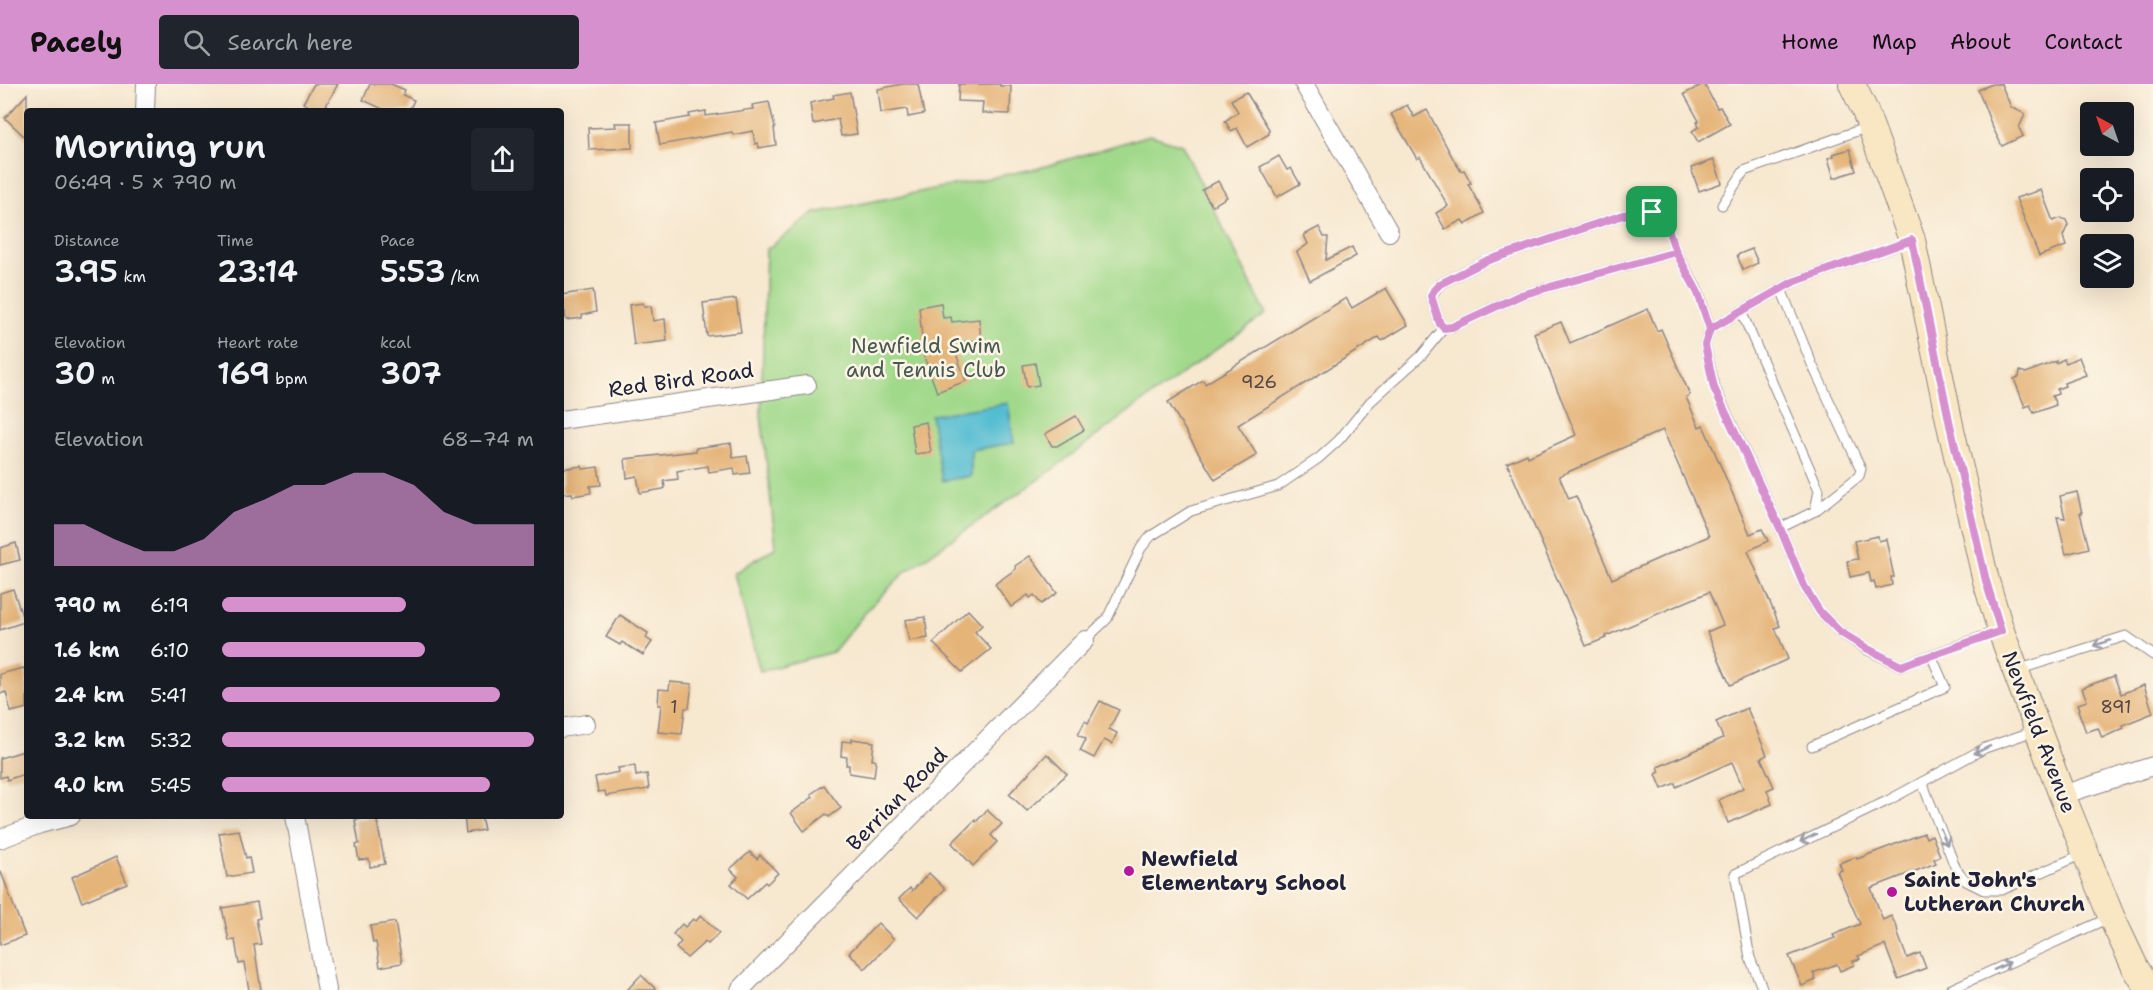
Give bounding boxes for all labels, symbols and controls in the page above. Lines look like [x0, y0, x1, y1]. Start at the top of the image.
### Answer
search box [159, 15, 579, 69]
text: Pacely [30, 23, 123, 61]
icon: search [180, 26, 213, 59]
text: Search here [228, 28, 353, 57]
text: Home [1781, 28, 1839, 56]
text: Map [1872, 28, 1917, 56]
text: About [1950, 28, 2011, 56]
text: Contact [2044, 28, 2123, 56]
north arrow [2080, 102, 2134, 156]
map controls [2080, 102, 2134, 288]
text: Morning run [54, 124, 266, 169]
button: share [471, 128, 534, 191]
button: locate [2080, 168, 2134, 222]
text: 06:49 · 5 × 790 m [54, 169, 237, 195]
pin [1626, 186, 1677, 237]
icon: arrive [1635, 195, 1668, 228]
text: Distance [54, 230, 120, 251]
text: Time [217, 230, 254, 251]
text: Pace [380, 230, 415, 251]
button: layers [2080, 234, 2134, 288]
text: 3.95 [54, 251, 118, 292]
text: 23:14 [217, 251, 298, 292]
text: 5:53 [380, 251, 445, 292]
text: km [118, 266, 146, 287]
text: /km [445, 266, 479, 287]
text: Elevation [54, 332, 126, 353]
text: Heart rate [217, 332, 299, 353]
text: kcal [380, 332, 411, 353]
park label: Newfield Swim and Tennis Club [846, 332, 1006, 384]
text: 30 [54, 353, 96, 394]
text: 169 [217, 353, 270, 394]
text: 307 [380, 353, 442, 394]
street label: Red Bird Road [607, 356, 755, 404]
text: m [96, 368, 115, 389]
text: bpm [270, 368, 308, 389]
house number: 926 [1241, 370, 1277, 394]
text: Elevation [54, 426, 144, 452]
text: 68–74 m [442, 426, 534, 452]
text: 790 m [54, 592, 121, 618]
text: 6:19 [150, 592, 189, 618]
text: 1.6 km [54, 637, 120, 663]
text: 6:10 [150, 637, 189, 663]
one-way arrow [2093, 638, 2112, 649]
street label: Newfield Avenue [1995, 647, 2083, 817]
text: 2.4 km [54, 682, 124, 708]
text: 5:41 [150, 682, 187, 708]
house number: 1 [670, 695, 678, 719]
house number: 891 [2100, 695, 2132, 719]
text: 3.2 km [54, 727, 125, 753]
text: 5:32 [150, 727, 193, 753]
street label: Berrian Road [841, 741, 953, 857]
one-way arrow [1974, 745, 1992, 757]
text: 4.0 km [54, 772, 124, 798]
text: 5:45 [150, 772, 191, 798]
one-way arrow [1939, 827, 1950, 845]
one-way arrow [1800, 833, 1818, 845]
place label: Newfield Elementary School [1141, 845, 1346, 897]
marker: Newfield Elementary School [1122, 864, 1136, 878]
place label: Saint John's Lutheran Church [1904, 866, 2085, 918]
marker: Saint John's Lutheran Church [1885, 885, 1899, 899]
one-way arrow [1993, 960, 2011, 972]

